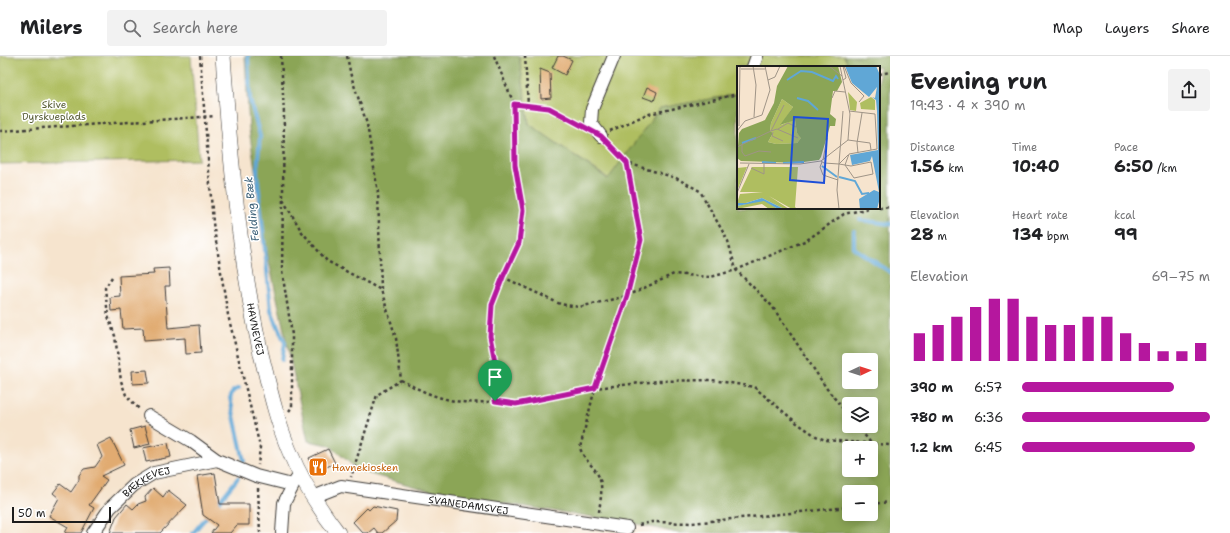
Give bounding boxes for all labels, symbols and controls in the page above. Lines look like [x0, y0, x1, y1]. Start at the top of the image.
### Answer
search box [107, 10, 387, 46]
text: Milers [20, 15, 83, 40]
icon: search [121, 17, 143, 39]
text: Search here [153, 18, 238, 38]
text: Map [1053, 19, 1083, 37]
text: Layers [1105, 19, 1149, 37]
text: Share [1171, 19, 1210, 37]
inset map [737, 66, 880, 209]
text: Evening run [910, 67, 1047, 96]
button: share [1168, 69, 1210, 111]
text: 19:43 · 4 × 390 m [910, 97, 1025, 114]
park label: Skive Dyrskueplads [22, 98, 86, 123]
text: Distance [910, 140, 955, 155]
text: Time [1012, 140, 1037, 155]
text: Pace [1114, 140, 1138, 155]
text: 1.56 [910, 155, 944, 177]
text: 10:40 [1012, 155, 1060, 177]
text: 6:50 [1114, 155, 1153, 177]
text: km [944, 161, 964, 176]
text: /km [1153, 161, 1177, 176]
water label: Felding Bæk [241, 175, 263, 242]
text: Elevation [910, 208, 959, 223]
text: Heart rate [1012, 208, 1068, 223]
text: kcal [1114, 208, 1135, 223]
text: 28 [910, 223, 934, 245]
text: 134 [1012, 223, 1043, 245]
text: 99 [1114, 223, 1138, 245]
text: m [934, 229, 947, 244]
text: bpm [1043, 229, 1069, 244]
text: Elevation [910, 268, 968, 285]
text: 69–75 m [1151, 268, 1210, 285]
street label: HAVNEVEJ [244, 302, 268, 356]
north arrow [842, 353, 878, 389]
map controls [842, 353, 878, 521]
pin [478, 360, 512, 401]
icon: arrive [484, 366, 506, 388]
text: 390 m [910, 379, 953, 396]
text: 6:57 [974, 379, 1002, 396]
button: layers [842, 397, 878, 433]
text: 780 m [910, 409, 953, 426]
text: 6:36 [974, 409, 1003, 426]
text: 1.2 km [910, 439, 953, 456]
text: 6:45 [974, 439, 1002, 456]
button: + [842, 441, 878, 477]
restaurant icon: Havnekiosken [307, 456, 329, 478]
place label: Havnekiosken [332, 461, 398, 474]
street label: BÆKKEVEJ [119, 463, 171, 500]
button: − [842, 485, 878, 521]
street label: SVANEDAMSVEJ [428, 492, 509, 517]
scale bar [12, 505, 111, 524]
text: 50 m [18, 506, 46, 521]

